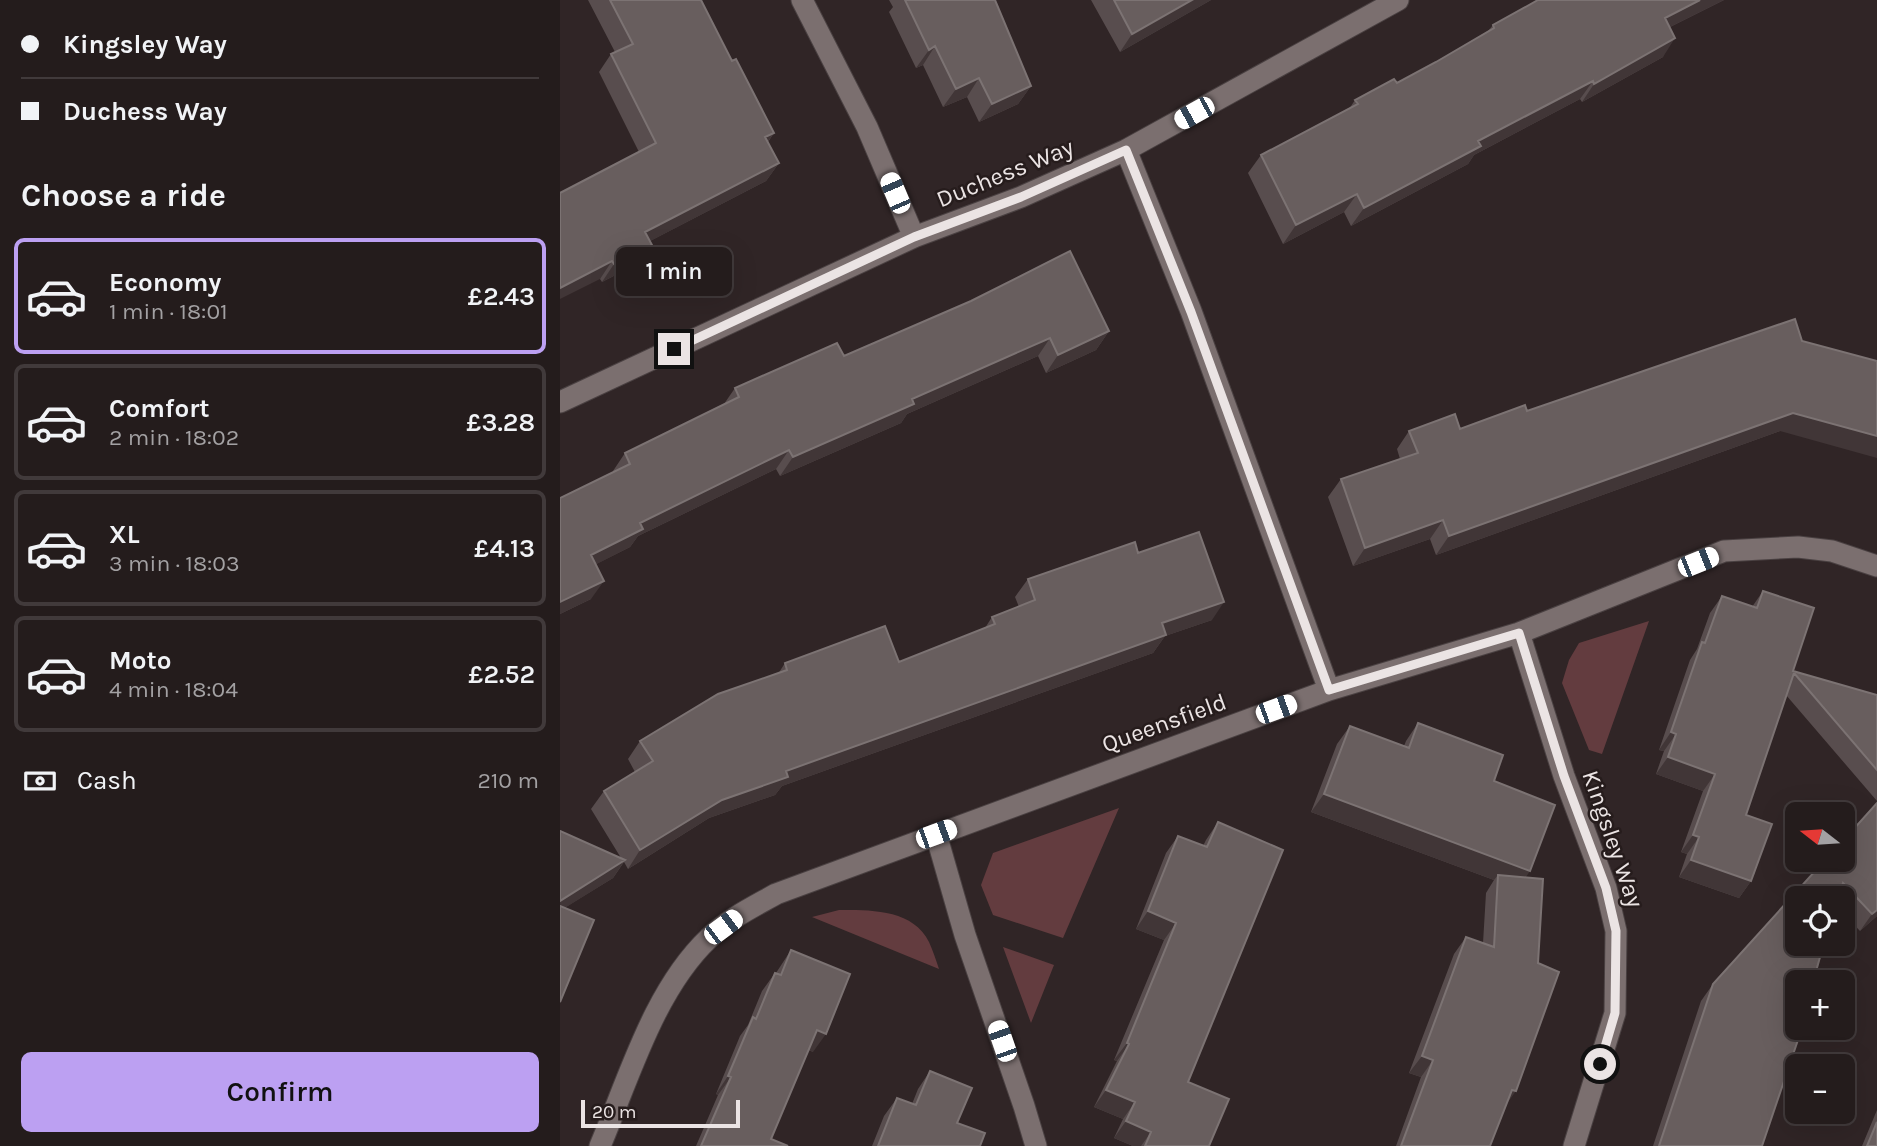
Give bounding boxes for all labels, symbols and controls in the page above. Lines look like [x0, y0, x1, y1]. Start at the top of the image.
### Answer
text: Kingsley Way [63, 29, 227, 60]
car [1171, 94, 1218, 132]
text: Duchess Way [63, 96, 227, 127]
street label: Duchess Way [932, 133, 1078, 213]
car [878, 170, 913, 216]
text: Choose a ride [21, 177, 226, 214]
callout: 1 min [616, 247, 732, 296]
text: 1 min [645, 258, 703, 285]
icon: car [25, 265, 88, 328]
text: Economy [109, 267, 221, 298]
text: £2.43 [468, 281, 535, 312]
text: 1 min · 18:01 [109, 298, 228, 325]
route end [658, 333, 690, 365]
icon: car [25, 391, 88, 454]
text: Comfort [109, 393, 210, 424]
text: £3.28 [466, 407, 535, 438]
text: 2 min · 18:02 [109, 424, 239, 451]
icon: car [25, 517, 88, 580]
text: XL [109, 519, 140, 550]
text: £4.13 [474, 533, 535, 564]
car [1675, 544, 1722, 580]
text: 3 min · 18:03 [109, 550, 240, 577]
icon: car [25, 643, 88, 706]
text: Moto [109, 645, 171, 676]
text: £2.52 [468, 659, 535, 690]
text: 4 min · 18:04 [109, 676, 238, 703]
street label: Queensfield [1098, 688, 1230, 758]
car [1253, 692, 1300, 726]
icon: cash [21, 762, 59, 800]
text: Cash [77, 765, 137, 796]
text: 210 m [477, 767, 539, 794]
street label: Kingsley Way [1576, 767, 1650, 911]
north arrow [1785, 802, 1855, 872]
map controls [1785, 802, 1855, 1124]
car [913, 817, 960, 851]
button: locate [1785, 886, 1855, 956]
car [700, 906, 747, 948]
button: + [1785, 970, 1855, 1040]
car [986, 1018, 1019, 1064]
route start [1584, 1048, 1616, 1080]
button: Confirm [21, 1052, 539, 1132]
button: − [1785, 1054, 1855, 1124]
scale bar [581, 1097, 740, 1129]
text: 20 m [592, 1101, 637, 1123]

